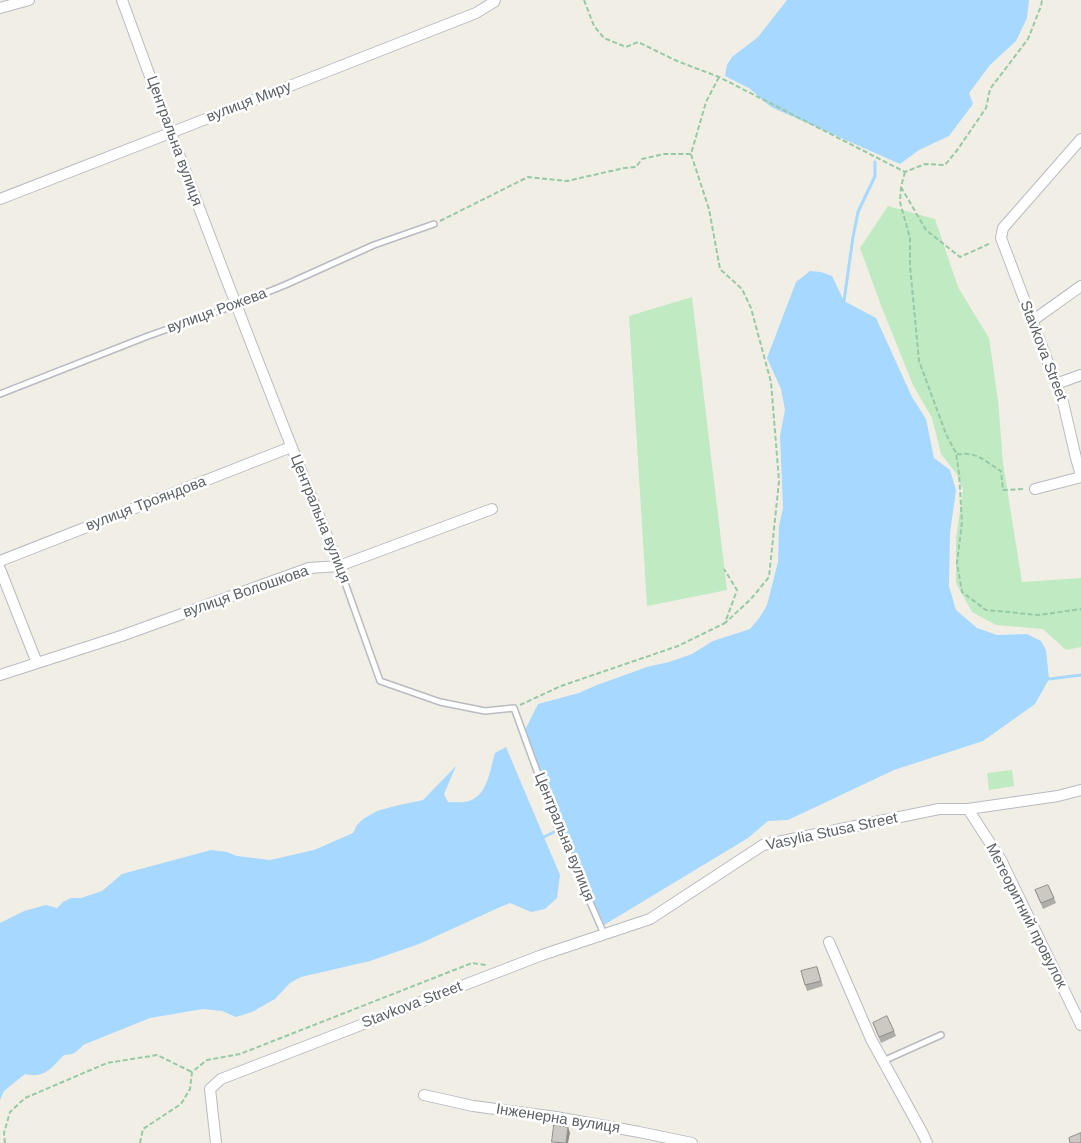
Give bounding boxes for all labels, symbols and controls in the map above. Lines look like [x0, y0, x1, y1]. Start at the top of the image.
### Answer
street label: Центральна вулиця [142, 73, 206, 209]
street label: вулиця Миру [204, 78, 294, 126]
street label: вулиця Рожева [165, 285, 269, 337]
street label: Stavkova Street [1016, 298, 1070, 404]
street label: Центральна вулиця [286, 452, 354, 586]
street label: вулиця Трояндова [83, 473, 209, 535]
street label: вулиця Волошкова [181, 562, 311, 622]
street label: Центральна вулиця [530, 770, 598, 904]
street label: Vasylia Stusa Street [765, 809, 899, 855]
street label: Метеоритний провулок [982, 841, 1070, 991]
street label: Stavkova Street [359, 978, 465, 1032]
street label: Інженерна вулиця [495, 1100, 621, 1138]

